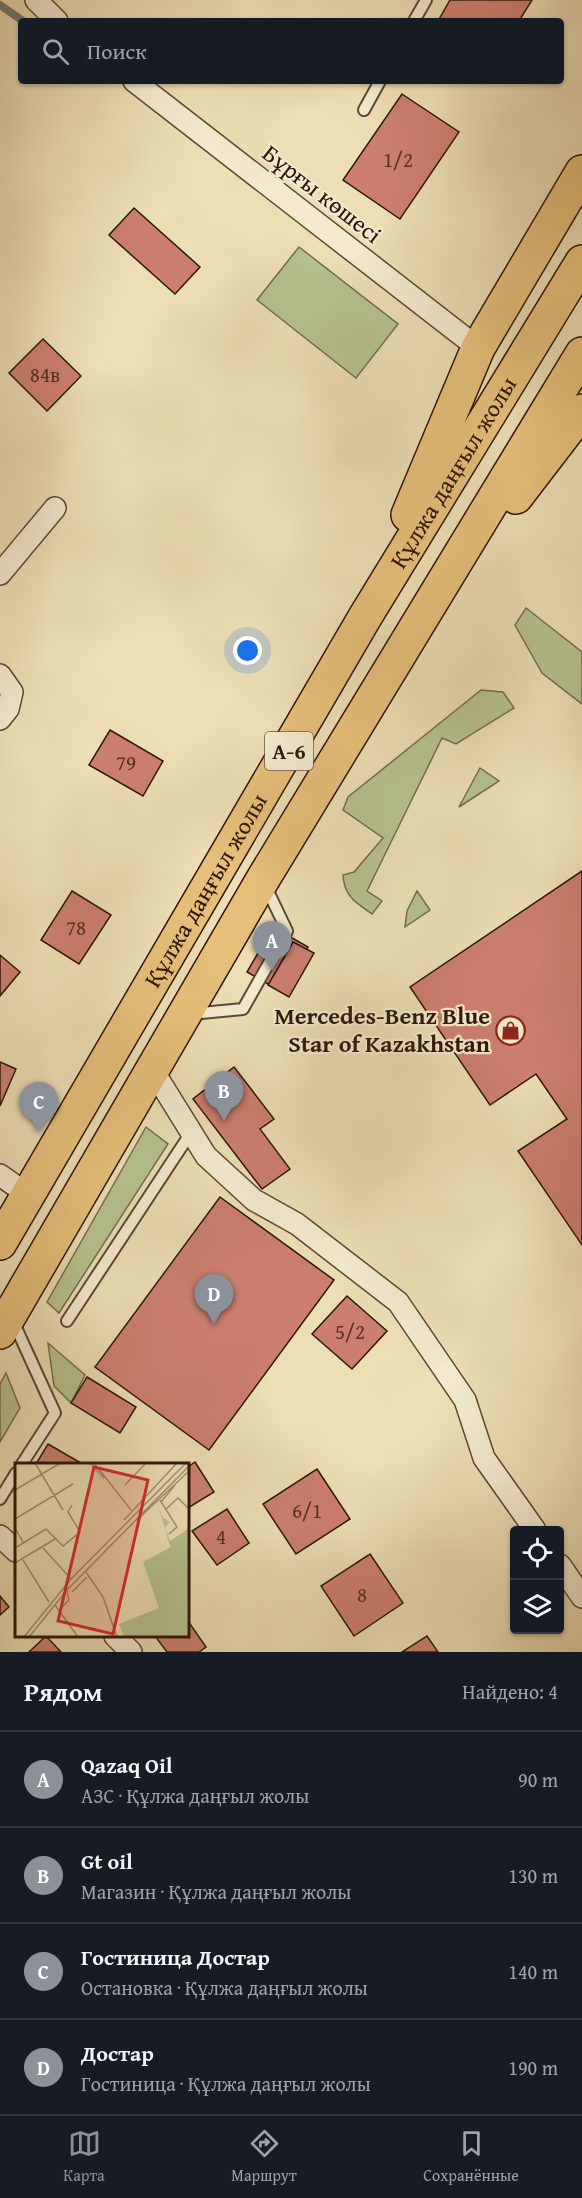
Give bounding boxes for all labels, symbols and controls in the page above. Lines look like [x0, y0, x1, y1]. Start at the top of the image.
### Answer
search box [18, 18, 564, 84]
icon: search [39, 35, 72, 68]
text: Поиск [87, 35, 147, 67]
street label: Бұрғы көшесі [255, 136, 390, 252]
house number: 1/2 [383, 144, 413, 175]
house number: 84в [30, 359, 60, 390]
street label: Құлжа даңғыл жолы [381, 369, 525, 575]
your location [233, 636, 262, 665]
road number: A-6 [265, 732, 313, 770]
house number: 79 [116, 747, 136, 778]
street label: Құлжа даңғыл жолы [135, 787, 276, 994]
house number: 78 [66, 912, 86, 943]
pin: A [252, 922, 292, 971]
place label: Mercedes-Benz Blue Star of Kazakhstan [274, 998, 490, 1061]
shop icon: Mercedes-Benz Blue Star of Kazakhstan [495, 1014, 527, 1046]
pin: B [204, 1072, 244, 1121]
pin: C [20, 1082, 58, 1132]
pin: D [194, 1274, 234, 1324]
house number: 5/2 [335, 1316, 365, 1347]
inset map [15, 1463, 189, 1637]
house number: 6/1 [292, 1495, 322, 1526]
house number: 4 [216, 1521, 226, 1552]
map controls [510, 1526, 564, 1634]
button: locate [510, 1526, 564, 1580]
house number: 8 [357, 1579, 367, 1610]
button: layers [510, 1580, 564, 1634]
text: Рядом [24, 1672, 102, 1711]
text: Найдено: 4 [462, 1677, 558, 1706]
text: Qazaq Oil [81, 1749, 173, 1781]
text: A [37, 1765, 50, 1794]
text: 90 m [518, 1765, 558, 1794]
text: АЗС · Құлжа даңғыл жолы [81, 1781, 309, 1810]
text: Gt oil [81, 1845, 133, 1877]
text: B [37, 1861, 50, 1890]
text: 130 m [508, 1861, 558, 1890]
text: Магазин · Құлжа даңғыл жолы [81, 1877, 351, 1906]
text: Гостиница Достар [81, 1941, 270, 1973]
text: C [38, 1957, 49, 1986]
text: 140 m [508, 1957, 558, 1986]
text: Остановка · Құлжа даңғыл жолы [81, 1973, 368, 2002]
text: Достар [81, 2037, 154, 2069]
text: D [37, 2053, 50, 2082]
text: 190 m [508, 2053, 558, 2082]
text: Гостиница · Құлжа даңғыл жолы [81, 2069, 371, 2098]
tab: Карта [63, 2127, 105, 2187]
tab: Маршрут [231, 2127, 297, 2187]
tab: Сохранённые [423, 2127, 519, 2187]

